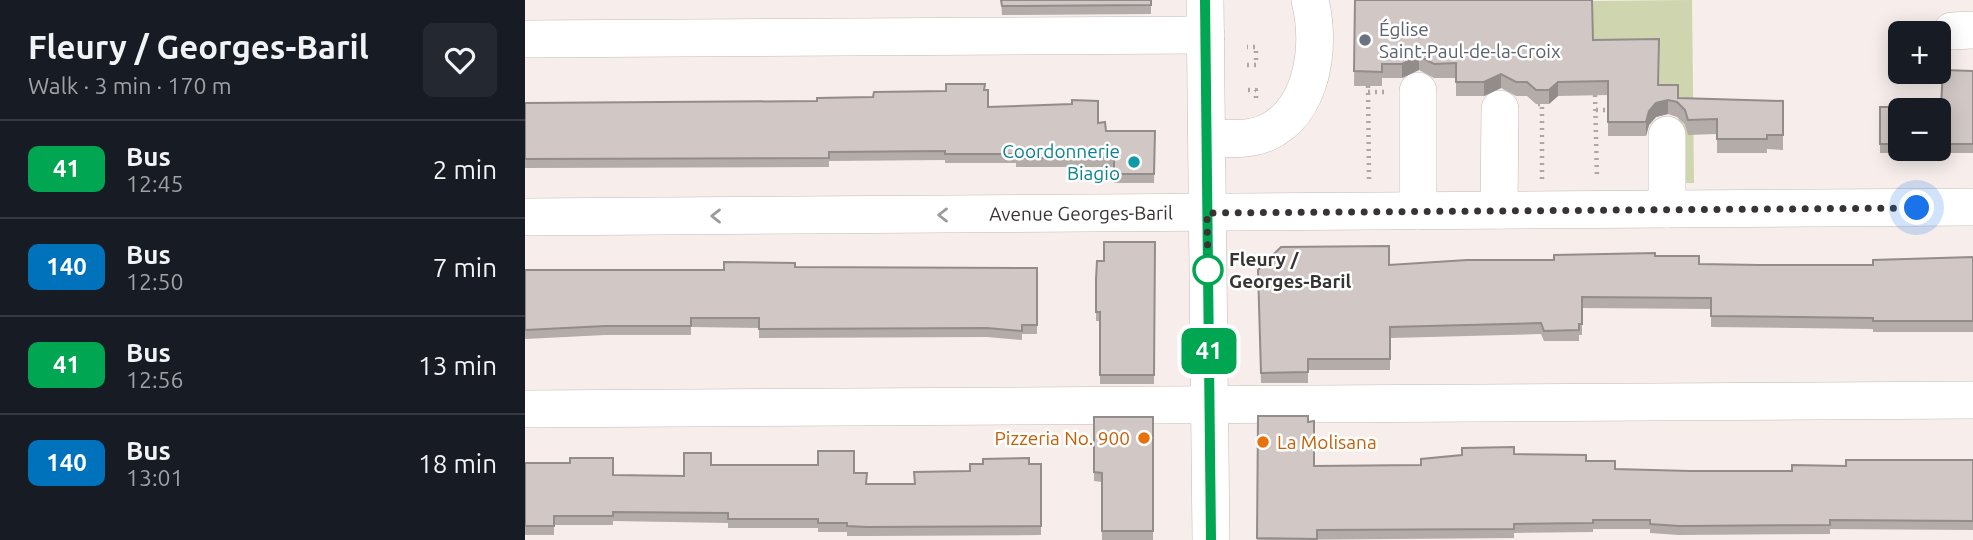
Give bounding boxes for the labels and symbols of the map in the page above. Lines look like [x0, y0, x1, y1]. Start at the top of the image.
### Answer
place label: Église Saint-Paul-de-la-Croix [1379, 18, 1561, 62]
marker: Église Saint-Paul-de-la-Croix [1357, 32, 1373, 48]
place label: Coordonnerie Biagio [1002, 140, 1120, 184]
marker: Coordonnerie Biagio [1126, 154, 1142, 170]
your location [1899, 190, 1934, 225]
street label: Avenue Georges-Baril [989, 202, 1173, 225]
one-way arrow [938, 207, 948, 223]
one-way arrow [710, 208, 721, 224]
place label: Fleury / Georges-Baril [1229, 248, 1352, 292]
marker: Fleury / Georges-Baril [1193, 255, 1223, 285]
line badge: 41 [1177, 328, 1241, 374]
place label: Pizzeria No. 900 [994, 427, 1130, 449]
marker: Pizzeria No. 900 [1136, 430, 1152, 446]
place label: La Molisana [1277, 431, 1377, 453]
marker: La Molisana [1255, 434, 1271, 450]

